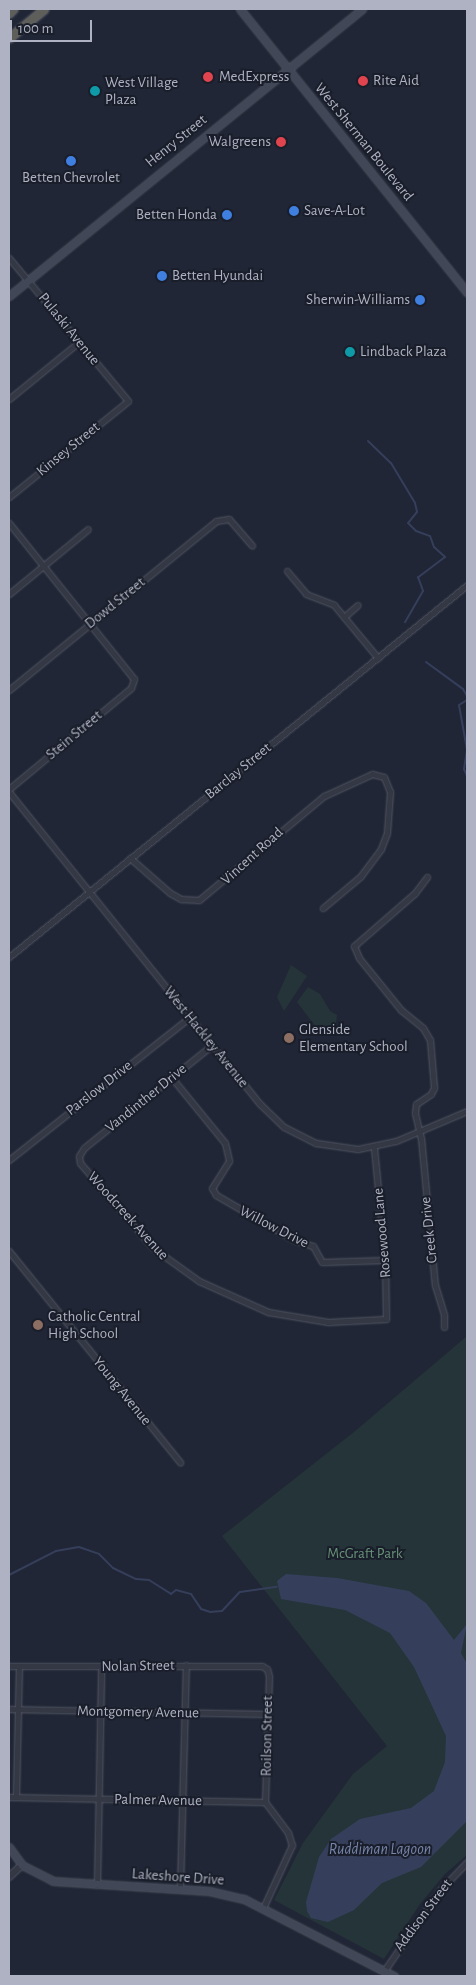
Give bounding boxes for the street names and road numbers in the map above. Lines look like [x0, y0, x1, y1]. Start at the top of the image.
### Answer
street label: West Sherman Boulevard [311, 79, 417, 205]
street label: Henry Street [142, 111, 210, 171]
street label: Pulaski Avenue [34, 289, 104, 369]
street label: Kinsey Street [33, 418, 103, 480]
street label: Dowd Street [81, 573, 149, 633]
street label: Stein Street [42, 706, 106, 764]
street label: Barclay Street [201, 739, 275, 803]
street label: Vincent Road [217, 823, 287, 889]
street label: West Hackley Avenue [160, 983, 252, 1091]
street label: Parslow Drive [62, 1057, 136, 1119]
street label: Vandinther Drive [102, 1060, 190, 1136]
street label: Woodcreek Avenue [84, 1168, 172, 1264]
street label: Rosewood Lane [369, 1187, 395, 1279]
street label: Creek Drive [417, 1196, 441, 1264]
street label: Willow Drive [236, 1202, 312, 1252]
street label: Young Avenue [89, 1353, 155, 1429]
street label: Nolan Street [101, 1656, 175, 1676]
street label: Roilson Street [257, 1695, 277, 1777]
street label: Montgomery Avenue [77, 1702, 199, 1722]
street label: Palmer Avenue [114, 1790, 202, 1810]
street label: Lakeshore Drive [131, 1865, 225, 1889]
street label: Addison Street [390, 1875, 456, 1955]

